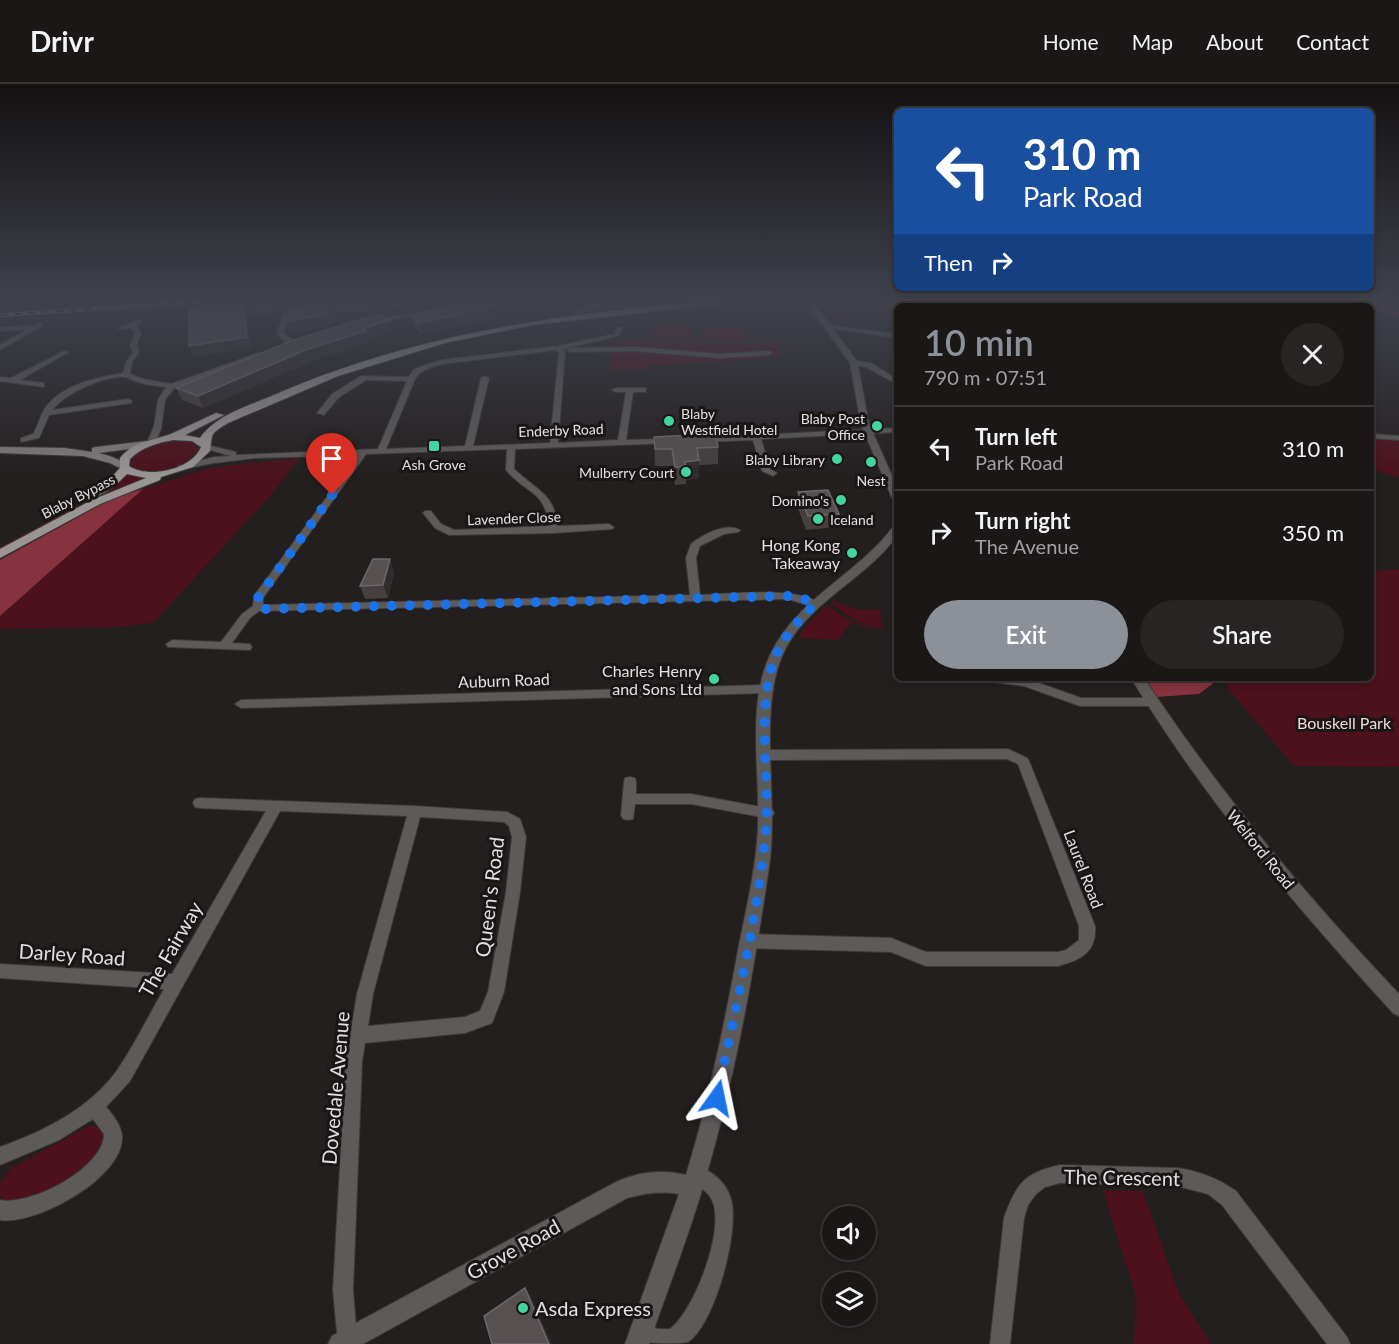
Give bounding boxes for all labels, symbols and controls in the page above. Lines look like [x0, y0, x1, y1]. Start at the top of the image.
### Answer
text: Drivr [30, 24, 94, 58]
text: Home [1043, 29, 1099, 54]
text: Map [1132, 29, 1173, 54]
text: About [1206, 29, 1263, 54]
text: Contact [1296, 29, 1369, 54]
text: 310 m [1023, 129, 1141, 179]
icon: left [924, 132, 1002, 210]
text: Park Road [1023, 180, 1143, 213]
icon: right [985, 246, 1018, 279]
text: Then [924, 249, 973, 276]
text: 10 min [924, 320, 1034, 364]
button: close [1281, 323, 1344, 386]
text: 790 m · 07:51 [924, 365, 1047, 389]
place label: Blaby Westfield Hotel [681, 405, 777, 438]
place label: Blaby Post Office [801, 410, 865, 443]
marker: Blaby Westfield Hotel [662, 414, 676, 428]
marker: Blaby Post Office [870, 419, 884, 433]
street label: Enderby Road [518, 420, 604, 440]
text: Turn left [975, 423, 1057, 450]
icon: left [924, 432, 957, 465]
pin [306, 433, 357, 495]
text: 310 m [1282, 435, 1344, 462]
marker: Ash Grove [427, 439, 441, 453]
icon: arrive [315, 442, 348, 475]
text: Park Road [975, 450, 1064, 474]
place label: Blaby Library [745, 451, 826, 468]
marker: Blaby Library [830, 452, 844, 466]
marker: Nest [864, 455, 878, 469]
place label: Ash Grove [402, 456, 466, 473]
place label: Mulberry Court [579, 464, 674, 481]
marker: Mulberry Court [679, 465, 693, 479]
street label: Blaby Bypass [38, 470, 118, 522]
place label: Nest [857, 472, 885, 489]
place label: Domino's [771, 492, 829, 509]
marker: Domino's [834, 493, 848, 507]
text: Turn right [975, 507, 1070, 534]
street label: Lavender Close [467, 508, 561, 528]
place label: Iceland [830, 511, 874, 528]
marker: Iceland [811, 512, 825, 526]
icon: right [924, 516, 957, 549]
text: 350 m [1282, 519, 1344, 546]
text: The Avenue [975, 534, 1079, 558]
place label: Hong Kong Takeaway [761, 535, 841, 572]
marker: Hong Kong Takeaway [845, 546, 859, 560]
button: Exit [924, 600, 1128, 669]
button: Share [1140, 600, 1344, 669]
place label: Charles Henry and Sons Ltd [602, 661, 703, 698]
street label: Auburn Road [458, 669, 550, 691]
marker: Charles Henry and Sons Ltd [707, 672, 721, 686]
park label: Bouskell Park [1297, 713, 1392, 732]
street label: Welford Road [1223, 806, 1299, 892]
street label: Laurel Road [1060, 827, 1108, 911]
street label: Queen's Road [470, 835, 508, 959]
street label: The Fairway [133, 897, 207, 1001]
street label: Darley Road [18, 938, 126, 970]
street label: Dovedale Avenue [316, 1010, 354, 1166]
position arrow [685, 1066, 749, 1130]
street label: The Crescent [1064, 1164, 1180, 1190]
map controls [822, 1206, 876, 1326]
button: sound [822, 1206, 876, 1260]
street label: Grove Road [462, 1214, 564, 1284]
button: layers [822, 1272, 876, 1326]
place label: Asda Express [535, 1296, 651, 1320]
marker: Asda Express [516, 1301, 530, 1315]

